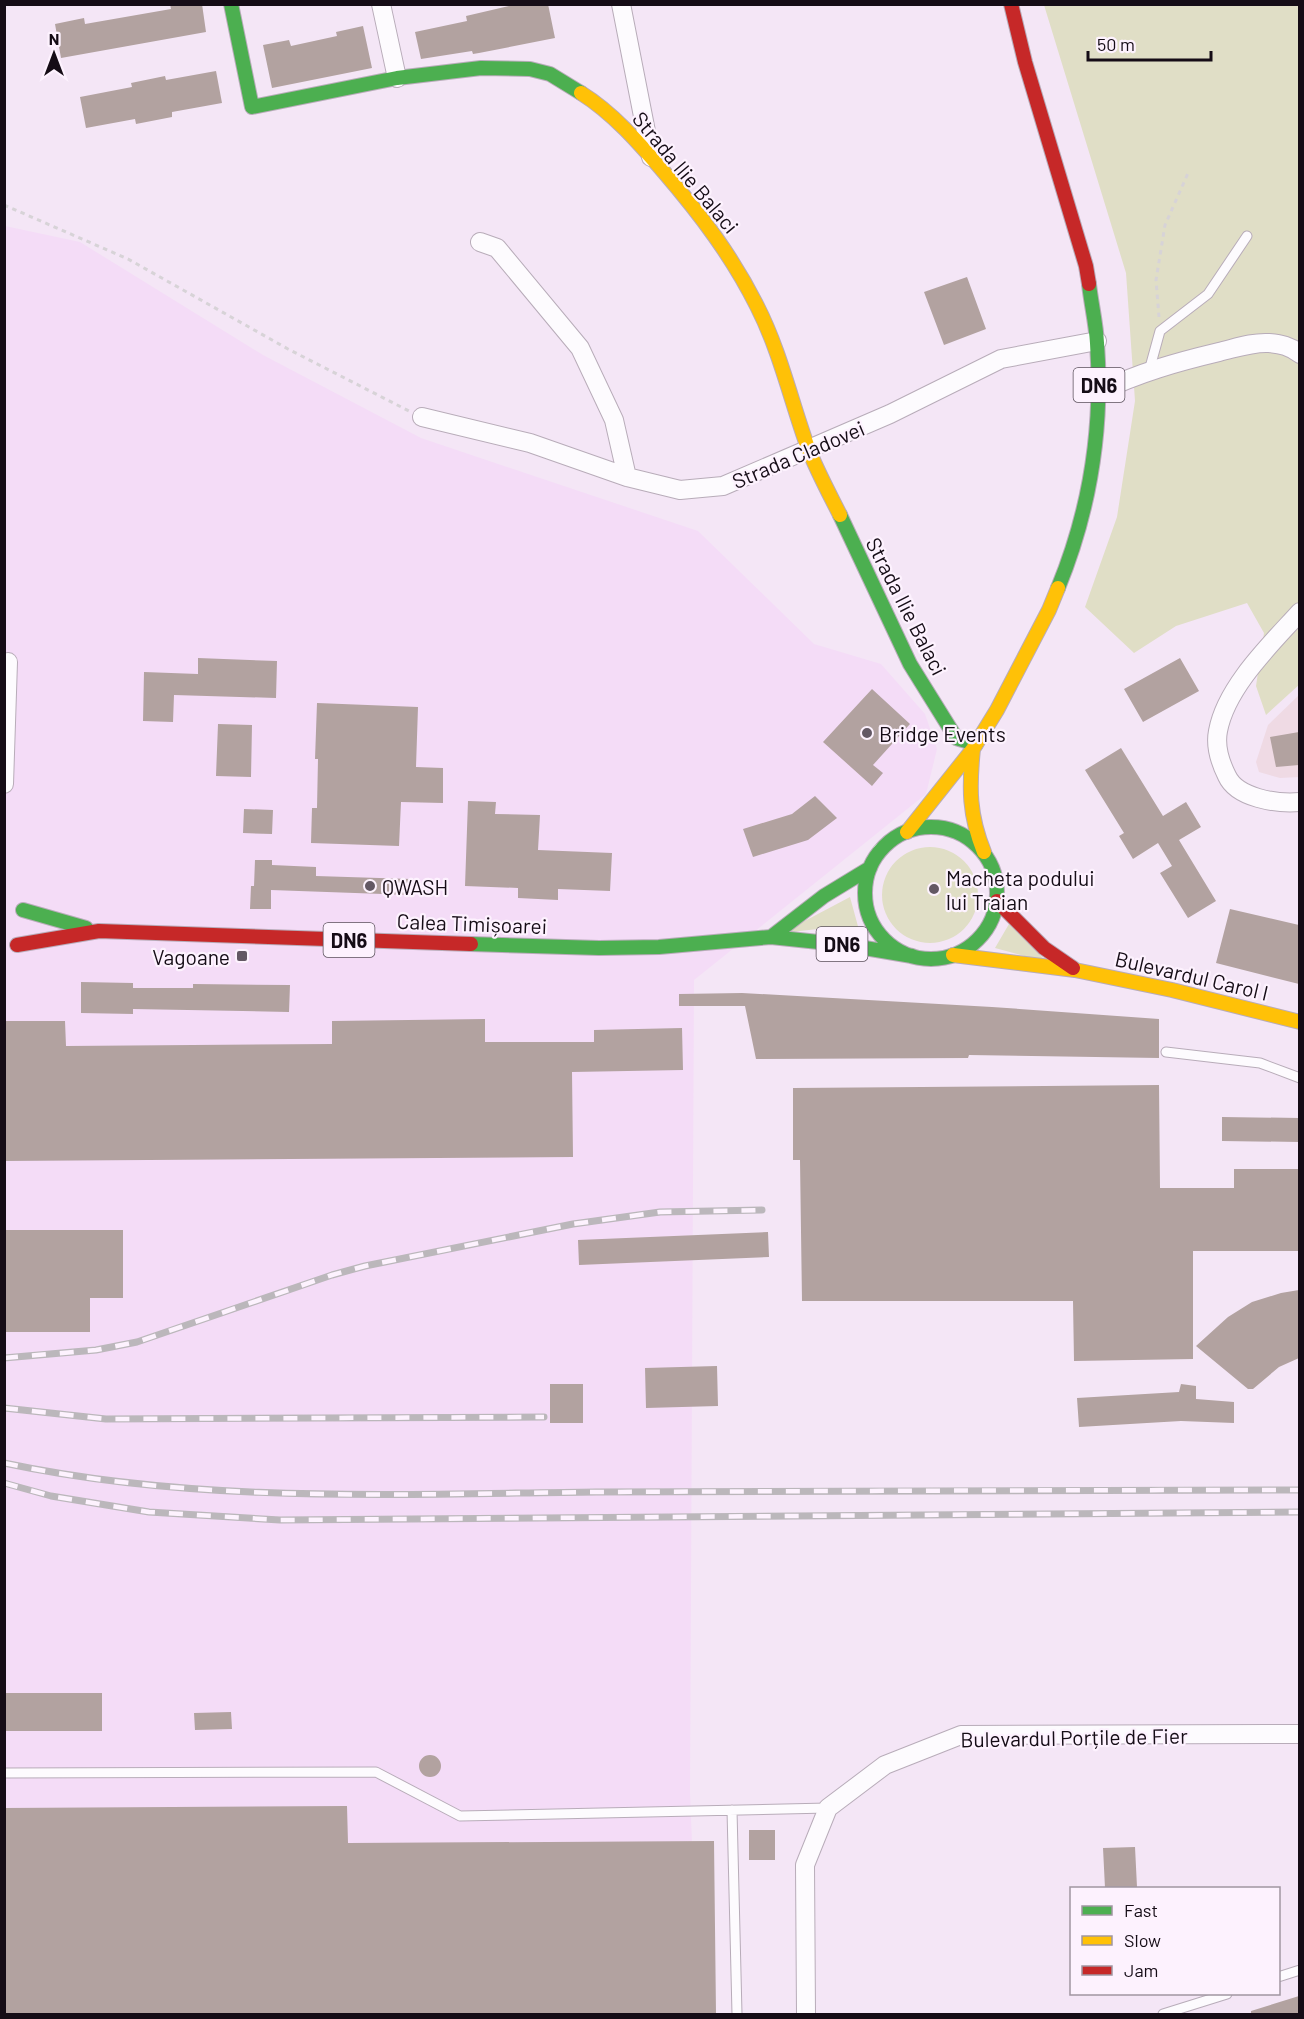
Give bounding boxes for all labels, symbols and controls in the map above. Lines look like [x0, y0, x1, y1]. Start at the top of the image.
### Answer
north arrow [24, 24, 84, 84]
scale bar [1088, 24, 1211, 62]
text: N [49, 29, 59, 48]
text: 50 m [1097, 33, 1135, 55]
street label: Strada Ilie Balaci [628, 106, 744, 238]
road number: DN6 [1074, 368, 1124, 402]
street label: Strada Cladovei [728, 415, 868, 493]
street label: Strada Ilie Balaci [862, 533, 952, 679]
place label: Bridge Events [879, 721, 1006, 746]
marker: Bridge Events [860, 726, 874, 740]
place label: Macheta podului lui Traian [946, 865, 1095, 914]
place label: QWASH [382, 874, 448, 899]
marker: QWASH [363, 879, 377, 893]
marker: Macheta podului lui Traian [927, 882, 941, 896]
street label: Calea Timișoarei [396, 908, 548, 938]
road number: DN6 [324, 923, 374, 957]
road number: DN6 [816, 927, 868, 961]
place label: Vagoane [152, 944, 230, 969]
street label: Bulevardul Carol I [1113, 945, 1271, 1005]
marker: Vagoane [235, 949, 249, 963]
street label: Bulevardul Porțile de Fier [960, 1723, 1188, 1751]
legend [1070, 1887, 1280, 1995]
text: Fast [1124, 1899, 1158, 1921]
text: Slow [1124, 1929, 1161, 1951]
text: Jam [1124, 1959, 1158, 1981]

